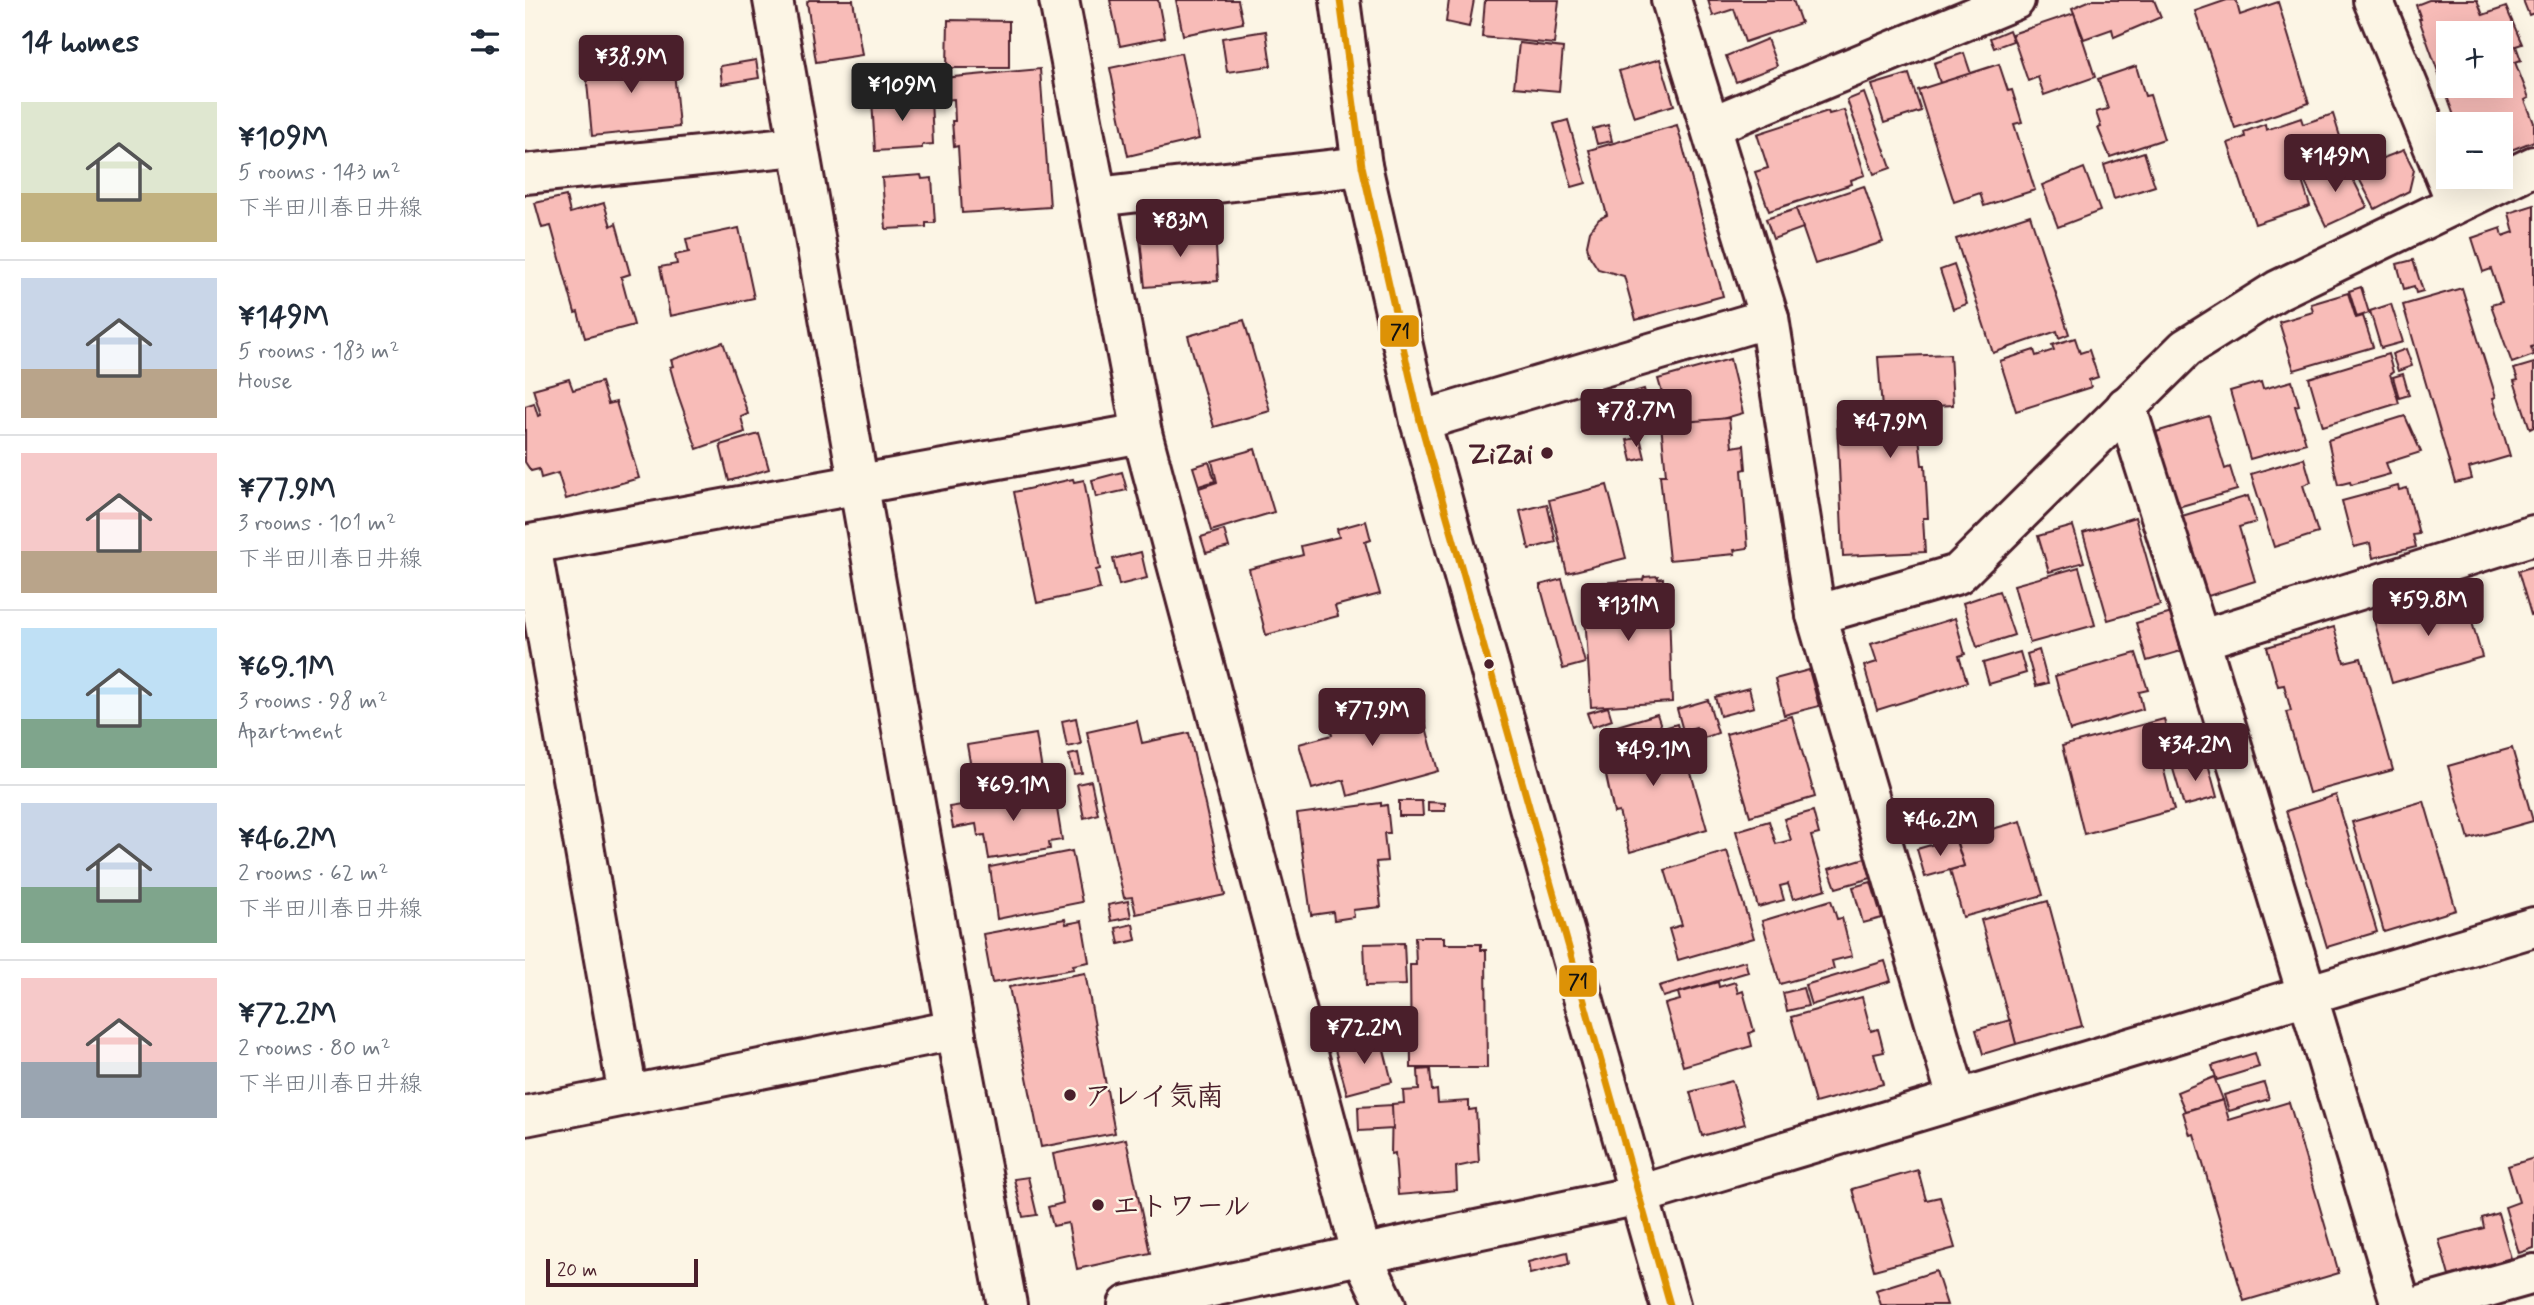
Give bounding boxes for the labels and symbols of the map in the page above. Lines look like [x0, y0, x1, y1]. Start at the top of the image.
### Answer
pin: ¥38.9M [574, 36, 688, 95]
pin: ¥109M [853, 64, 951, 123]
pin: ¥149M [2286, 134, 2384, 194]
pin: ¥83M [1139, 200, 1221, 259]
line badge: 71 [1379, 314, 1420, 348]
text: 71 [1390, 320, 1410, 345]
pin: ¥78.7M [1579, 390, 1693, 449]
pin: ¥47.9M [1833, 400, 1947, 460]
place label: ZiZai [1468, 437, 1533, 474]
marker: ZiZai [1539, 445, 1555, 461]
pin: ¥59.8M [2371, 578, 2485, 638]
pin: ¥131M [1579, 584, 1677, 643]
unlabelled marker [1482, 657, 1496, 671]
pin: ¥77.9M [1315, 688, 1429, 748]
pin: ¥34.2M [2138, 724, 2252, 783]
pin: ¥49.1M [1596, 728, 1710, 788]
pin: ¥69.1M [956, 764, 1070, 823]
pin: ¥46.2M [1883, 798, 1997, 858]
line badge: 71 [1558, 964, 1598, 998]
text: 71 [1568, 970, 1588, 995]
pin: ¥72.2M [1307, 1006, 1421, 1066]
place label: アレイ気南 [1084, 1079, 1224, 1116]
marker: アレイ気南 [1062, 1087, 1078, 1103]
place label: エトワール [1112, 1189, 1251, 1226]
marker: エトワール [1090, 1197, 1106, 1213]
scale bar [546, 1256, 698, 1288]

